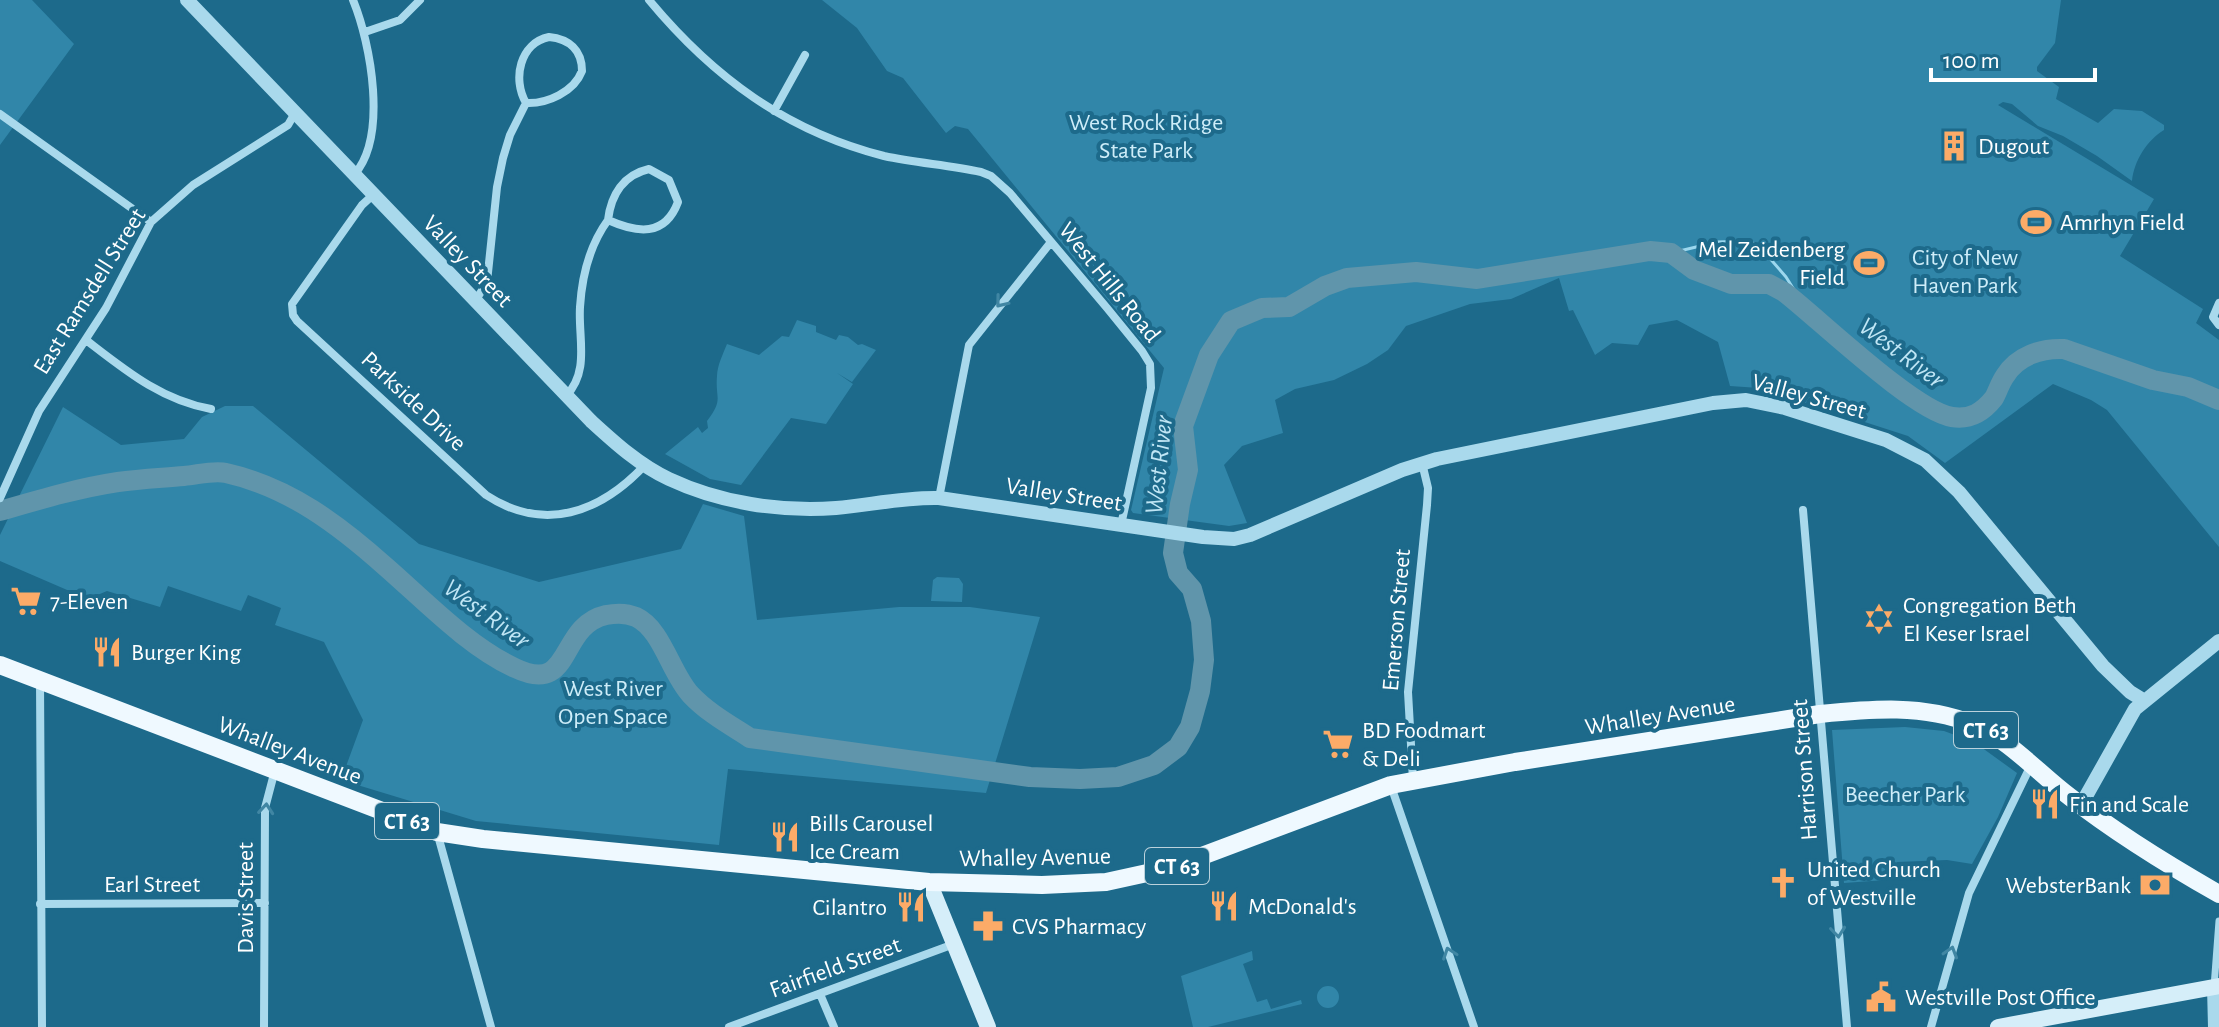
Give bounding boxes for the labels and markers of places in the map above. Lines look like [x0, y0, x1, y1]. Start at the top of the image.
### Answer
building icon: Dugout [1937, 129, 1971, 163]
place label: Dugout [1978, 135, 2049, 159]
sports icon: Amrhyn Field [2019, 205, 2053, 239]
place label: Amrhyn Field [2060, 211, 2185, 235]
place label: Mel Zeidenberg Field [1698, 238, 1845, 290]
sports icon: Mel Zeidenberg Field [1852, 246, 1886, 280]
supermarket icon: 7-Eleven [9, 584, 43, 618]
place label: 7-Eleven [50, 590, 128, 614]
place label: Congregation Beth El Keser Israel [1903, 594, 2077, 646]
synagogue icon: Congregation Beth El Keser Israel [1862, 602, 1896, 636]
restaurant icon: Burger King [90, 635, 124, 669]
place label: Burger King [131, 641, 241, 665]
place label: BD Foodmart & Deli [1362, 719, 1486, 771]
supermarket icon: BD Foodmart & Deli [1321, 727, 1355, 761]
restaurant icon: Fin and Scale [2028, 787, 2062, 821]
place label: Fin and Scale [2069, 793, 2189, 817]
place label: Bills Carousel Ice Cream [809, 812, 933, 864]
restaurant icon: Bills Carousel Ice Cream [768, 820, 802, 854]
place label: United Church of Westville [1807, 858, 1941, 910]
church icon: United Church of Westville [1766, 866, 1800, 900]
bank icon: WebsterBank [2138, 868, 2172, 902]
place label: WebsterBank [2005, 874, 2131, 898]
restaurant icon: McDonald's [1207, 889, 1241, 923]
restaurant icon: Cilantro [894, 890, 928, 924]
place label: McDonald's [1248, 895, 1357, 919]
place label: Cilantro [812, 896, 887, 920]
pharmacy icon: CVS Pharmacy [971, 909, 1005, 943]
place label: CVS Pharmacy [1012, 915, 1146, 939]
public building icon: Westville Post Office [1864, 980, 1898, 1014]
place label: Westville Post Office [1905, 986, 2096, 1010]

